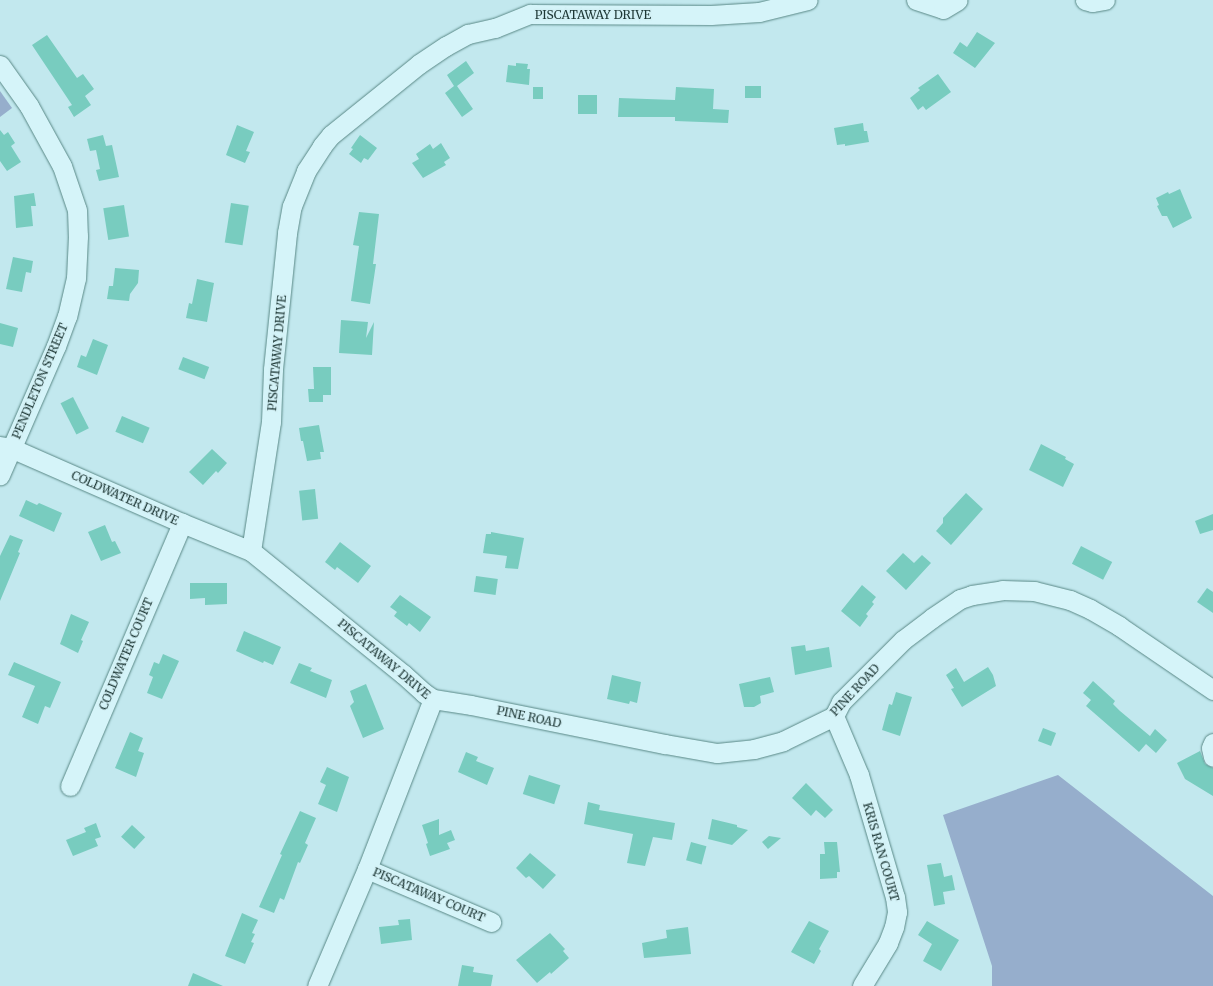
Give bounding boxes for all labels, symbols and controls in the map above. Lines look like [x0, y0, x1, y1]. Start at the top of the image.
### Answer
street label: PISCATAWAY DRIVE [535, 8, 651, 22]
street label: PISCATAWAY DRIVE [265, 294, 289, 412]
street label: PENDLETON STREET [9, 321, 71, 441]
street label: COLDWATER DRIVE [69, 468, 181, 528]
street label: COLDWATER COURT [96, 596, 156, 712]
street label: PISCATAWAY DRIVE [335, 616, 433, 702]
street label: PINE ROAD [827, 661, 883, 719]
street label: PINE ROAD [495, 703, 563, 731]
street label: KRIS RAN COURT [860, 801, 902, 903]
street label: PISCATAWAY COURT [371, 865, 487, 925]

